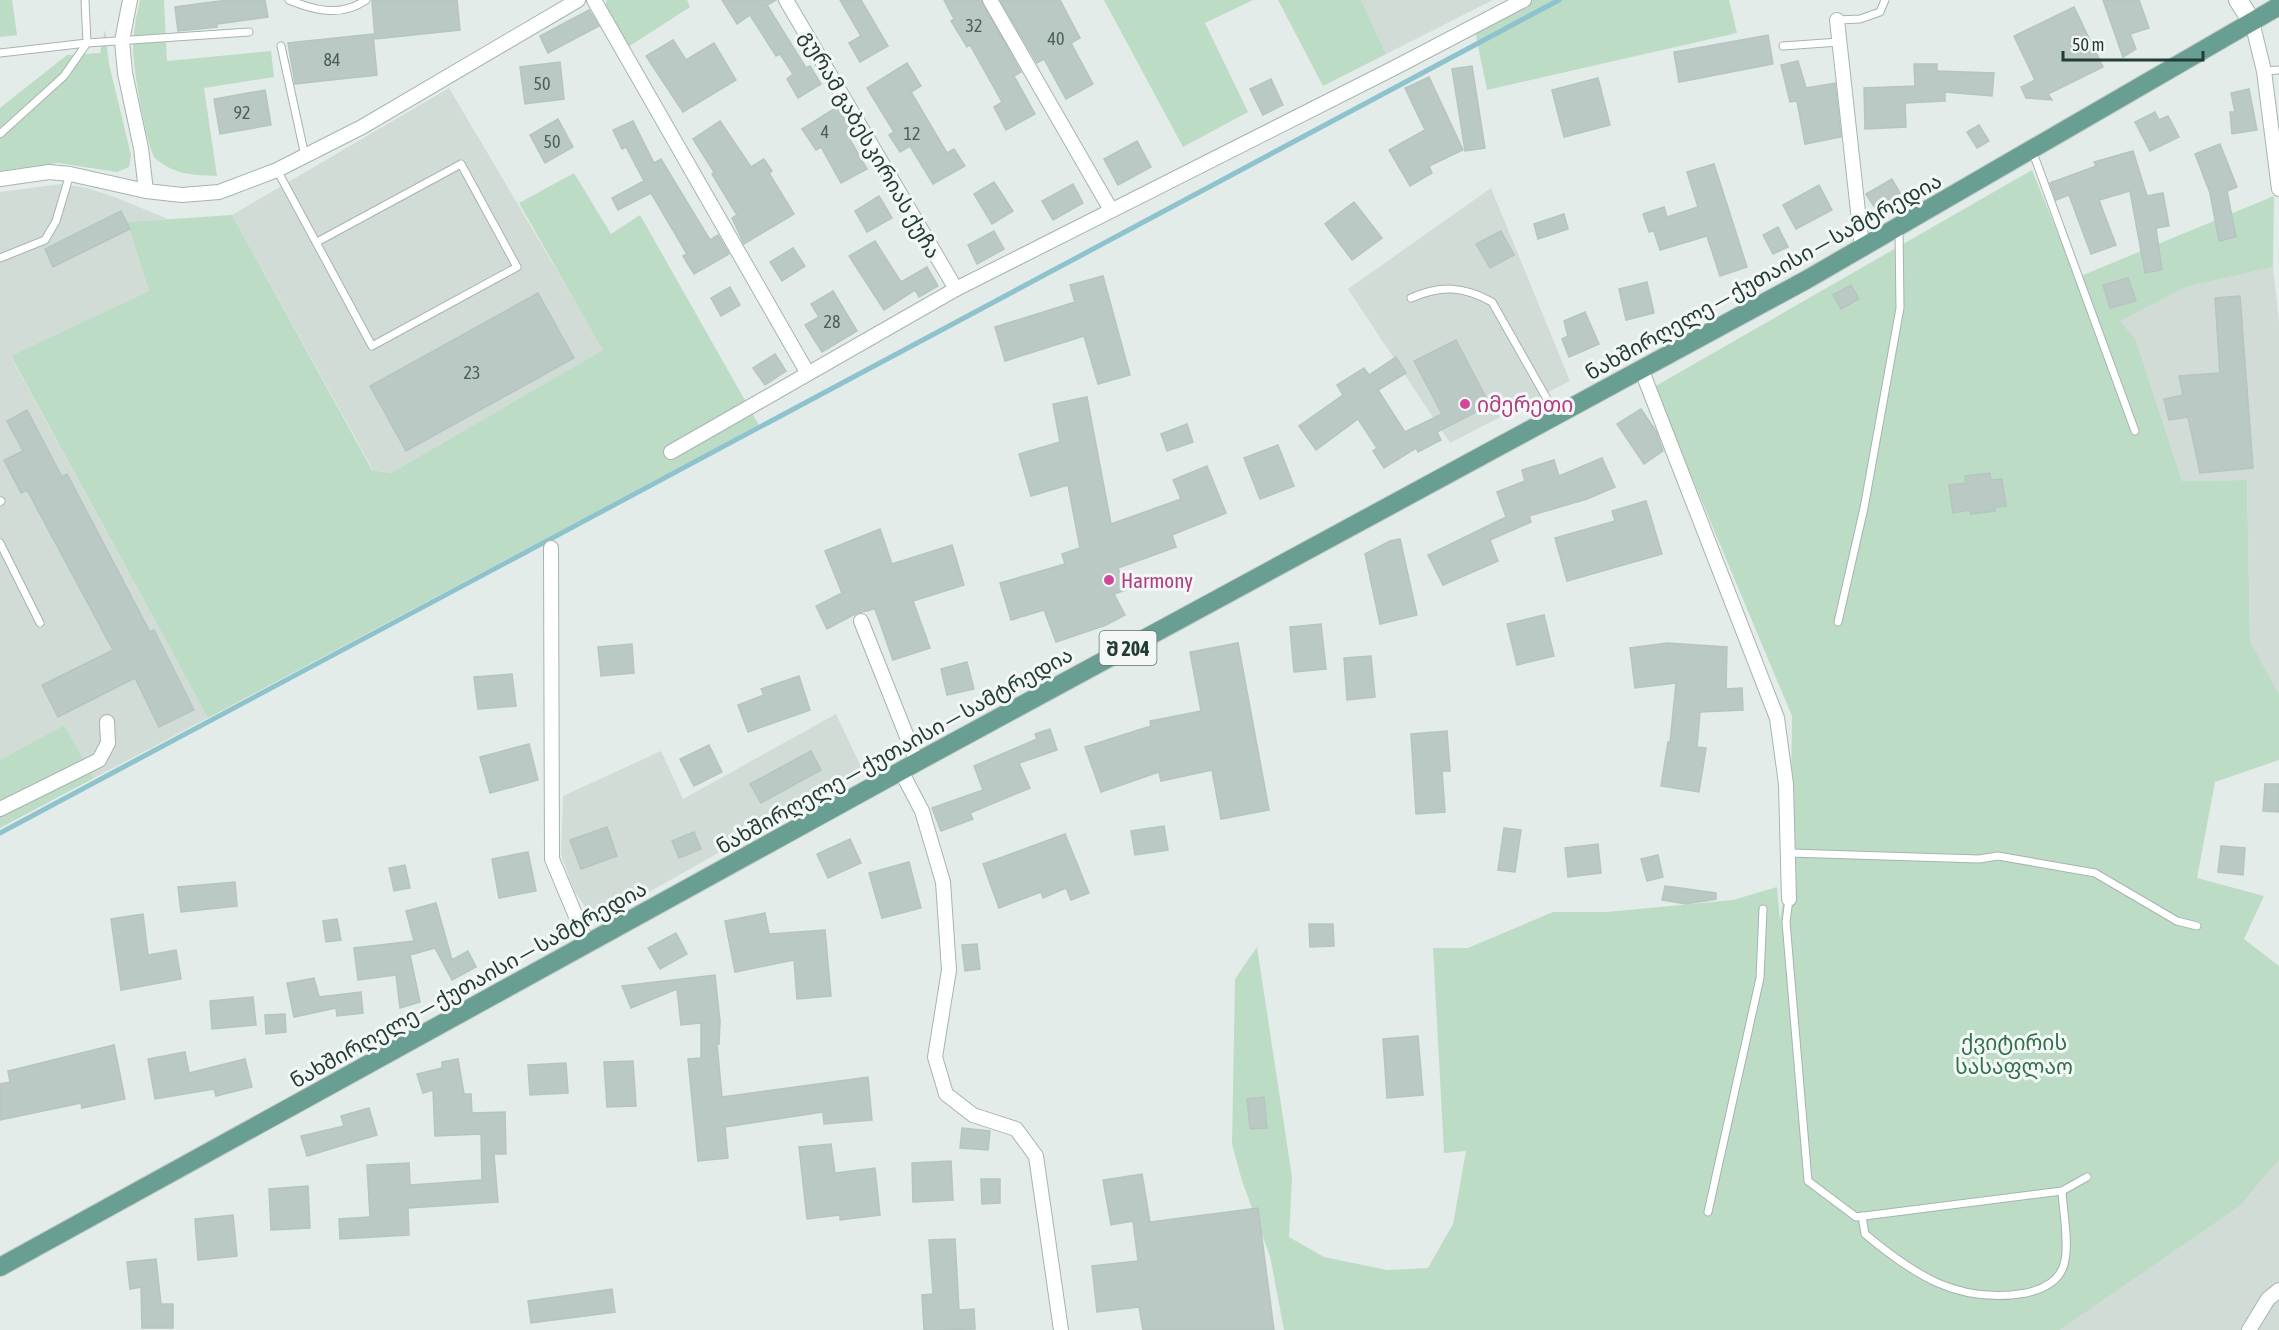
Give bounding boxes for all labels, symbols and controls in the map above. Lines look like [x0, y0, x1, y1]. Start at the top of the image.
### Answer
house number: 32 [966, 15, 982, 36]
scale bar [2063, 24, 2202, 62]
street label: გურამ გაბესკირიას ქუჩა [795, 26, 946, 263]
house number: 40 [1048, 28, 1064, 49]
text: 50 m [2072, 34, 2104, 55]
house number: 84 [324, 49, 340, 70]
house number: 50 [534, 73, 550, 94]
house number: 92 [234, 102, 250, 123]
house number: 4 [821, 121, 829, 142]
house number: 12 [904, 123, 920, 144]
house number: 50 [544, 131, 560, 152]
street label: ნახშირღელე — ქუთაისი — სამტრედია [1581, 168, 1946, 386]
house number: 28 [824, 311, 840, 332]
house number: 23 [464, 362, 480, 383]
place label: იმერეთი [1477, 392, 1573, 417]
marker: იმერეთი [1458, 397, 1472, 411]
place label: Harmony [1121, 568, 1193, 592]
marker: Harmony [1102, 573, 1116, 587]
road number: შ 204 [1100, 631, 1156, 665]
street label: ნახშირღელე — ქუთაისი — სამტრედია [712, 642, 1077, 860]
street label: ნახშირღელე — ქუთაისი — სამტრედია [286, 876, 651, 1094]
park label: ქვიტირის სასაფლაო [1955, 1030, 2073, 1080]

